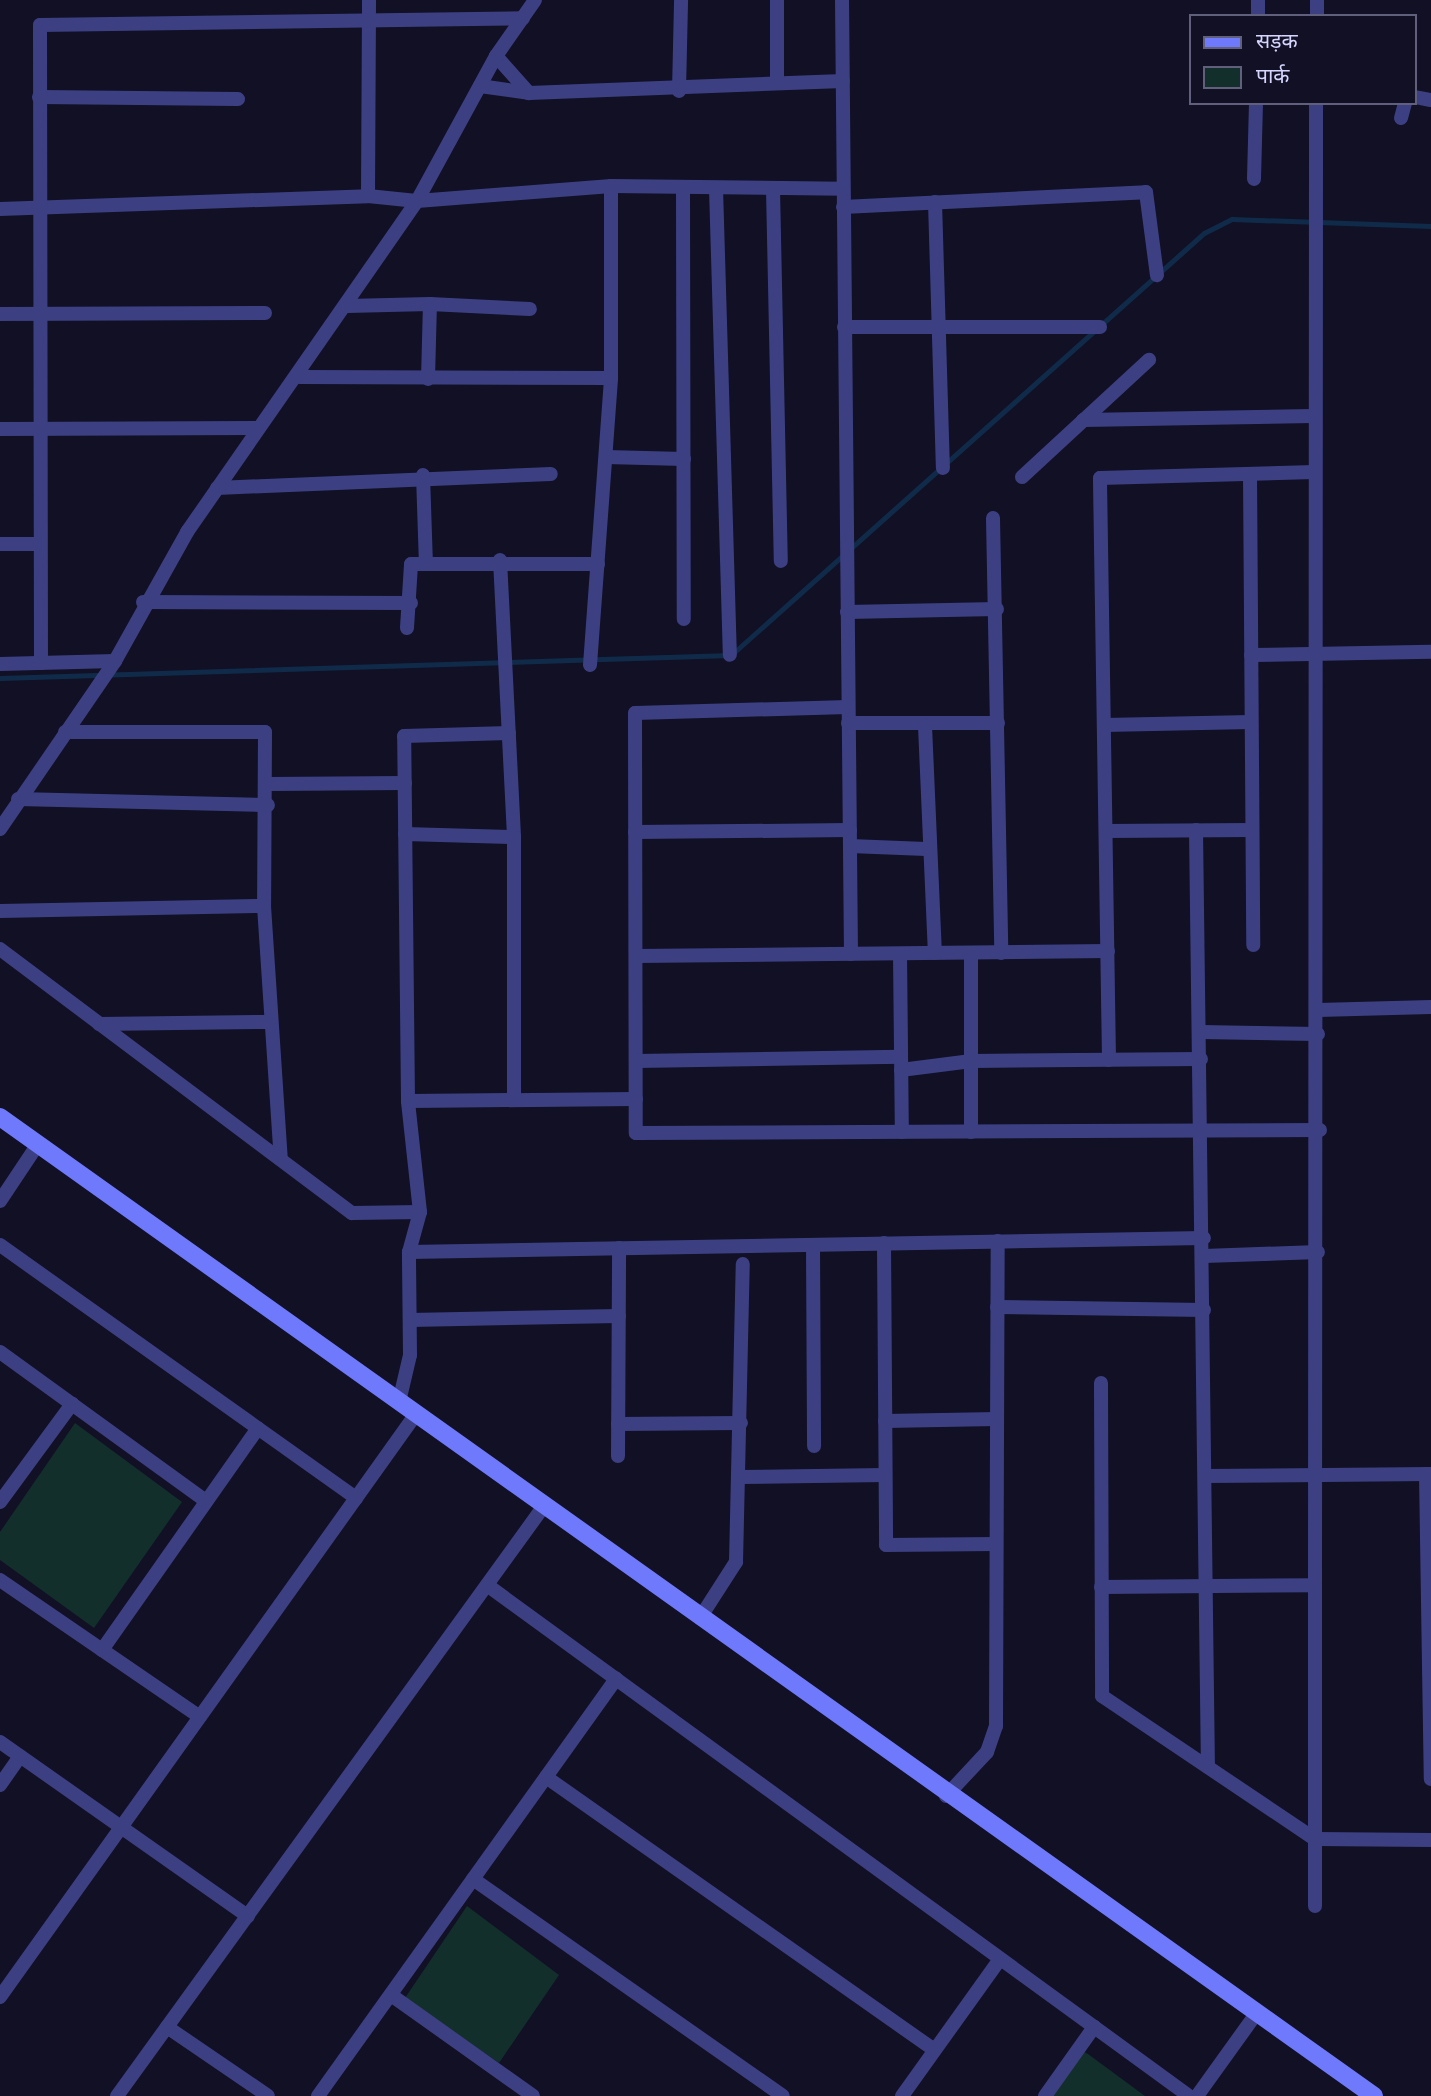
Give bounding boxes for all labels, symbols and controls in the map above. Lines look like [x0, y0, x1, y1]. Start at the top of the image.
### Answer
legend [1190, 14, 1417, 105]
text: सड़क [1256, 31, 1298, 52]
text: पार्क [1256, 66, 1290, 87]

